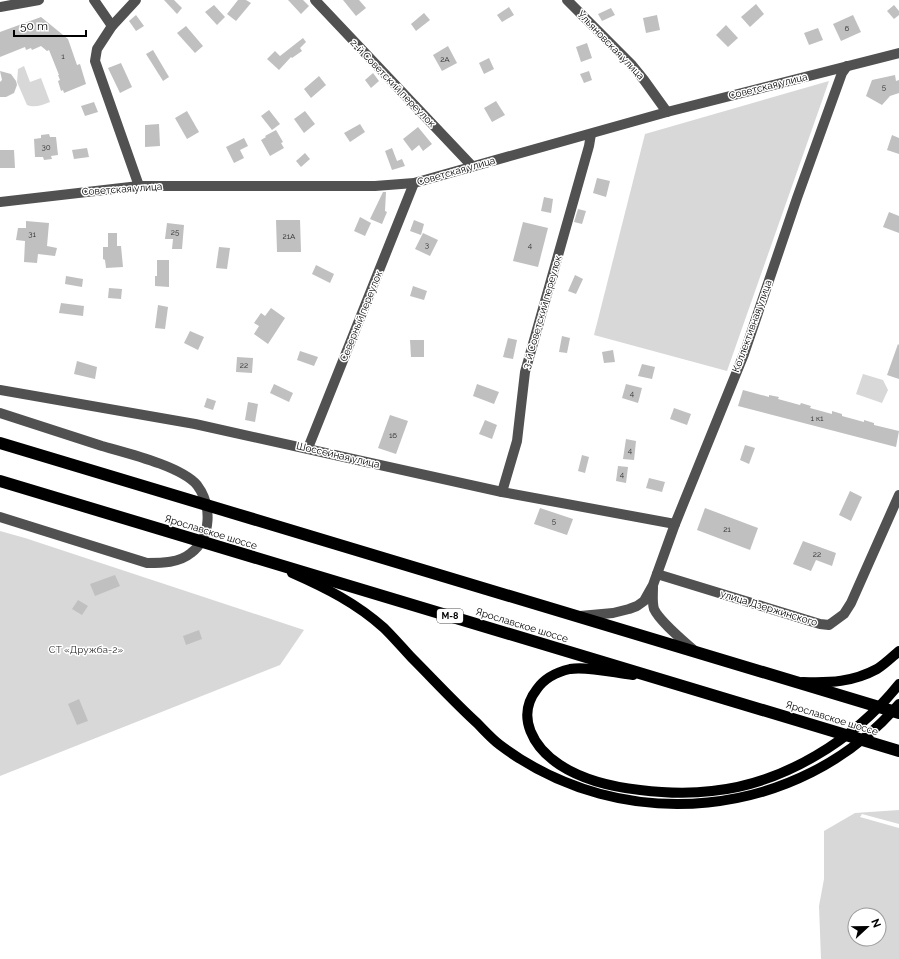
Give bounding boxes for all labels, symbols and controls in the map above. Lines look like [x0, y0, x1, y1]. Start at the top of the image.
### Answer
street label: Ульяновская улица [575, 8, 647, 82]
scale bar [14, 12, 86, 38]
text: 50 m [20, 19, 48, 33]
house number: 6 [845, 23, 850, 33]
street label: 2-й Советский переулок [348, 37, 438, 129]
house number: 1 [61, 51, 65, 61]
house number: 2А [440, 54, 450, 64]
street label: Советская улица [728, 71, 808, 101]
house number: 5 [882, 82, 887, 92]
house number: 30 [41, 142, 51, 152]
street label: Советская улица [416, 155, 496, 187]
street label: Советская улица [81, 181, 163, 197]
house number: 25 [171, 227, 180, 237]
house number: 31 [28, 229, 36, 239]
house number: 21А [283, 231, 296, 241]
house number: 3 [425, 240, 429, 250]
house number: 4 [528, 240, 533, 250]
street label: 3-й Советский переулок [520, 254, 564, 370]
street label: Северный переулок [338, 269, 384, 363]
street label: Коллективная улица [730, 278, 774, 374]
house number: 22 [240, 360, 248, 370]
house number: 4 [630, 388, 635, 398]
house number: 1 к1 [810, 413, 824, 423]
house number: 16 [389, 430, 397, 440]
street label: Шоссейная улица [295, 440, 381, 470]
house number: 4 [628, 445, 633, 455]
house number: 4 [620, 469, 625, 479]
street label: Ярославское шоссе [164, 513, 259, 551]
house number: 5 [552, 516, 557, 526]
house number: 21 [723, 524, 731, 534]
house number: 22 [813, 549, 821, 559]
street label: улица Дзержинского [719, 588, 819, 628]
street label: Ярославское шоссе [475, 606, 570, 644]
road number: М-8 [437, 609, 463, 623]
park label: СТ «Дружба-2» [49, 644, 123, 655]
street label: Ярославское шоссе [785, 699, 880, 737]
north arrow [847, 907, 887, 947]
text: N [868, 917, 883, 930]

